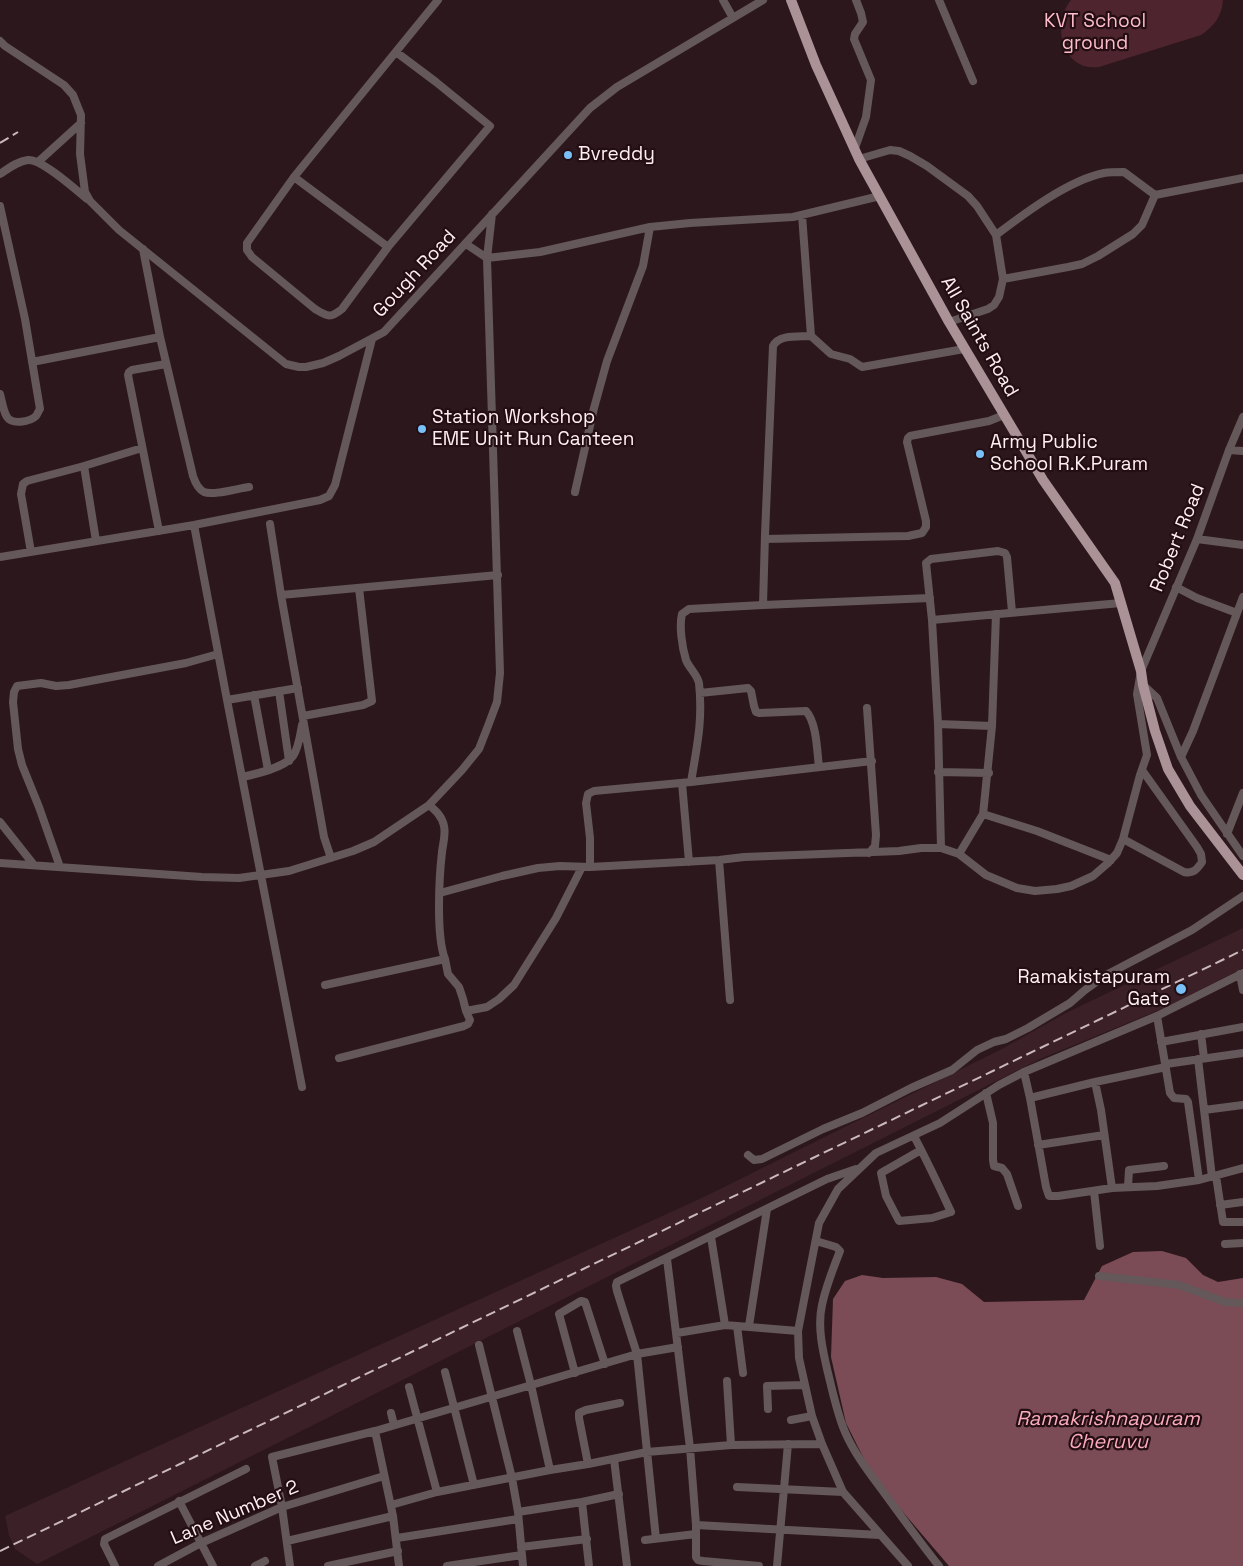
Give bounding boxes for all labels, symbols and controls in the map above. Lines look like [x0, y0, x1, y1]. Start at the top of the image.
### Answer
park label: KVT School ground [1044, 11, 1146, 55]
place label: Bvreddy [578, 144, 655, 166]
marker: Bvreddy [562, 149, 574, 161]
street label: Gough Road [369, 226, 461, 322]
street label: All Saints Road [935, 273, 1023, 401]
place label: Station Workshop EME Unit Run Canteen [432, 407, 634, 451]
marker: Station Workshop EME Unit Run Canteen [416, 423, 428, 435]
place label: Army Public School R.K.Puram [990, 432, 1148, 476]
marker: Army Public School R.K.Puram [974, 448, 986, 460]
street label: Robert Road [1146, 481, 1210, 595]
place label: Ramakistapuram Gate [1018, 967, 1170, 1011]
marker: Ramakistapuram Gate [1174, 982, 1188, 996]
water label: Ramakrishnapuram Cheruvu [1016, 1408, 1200, 1455]
street label: Lane Number 2 [168, 1476, 302, 1550]

